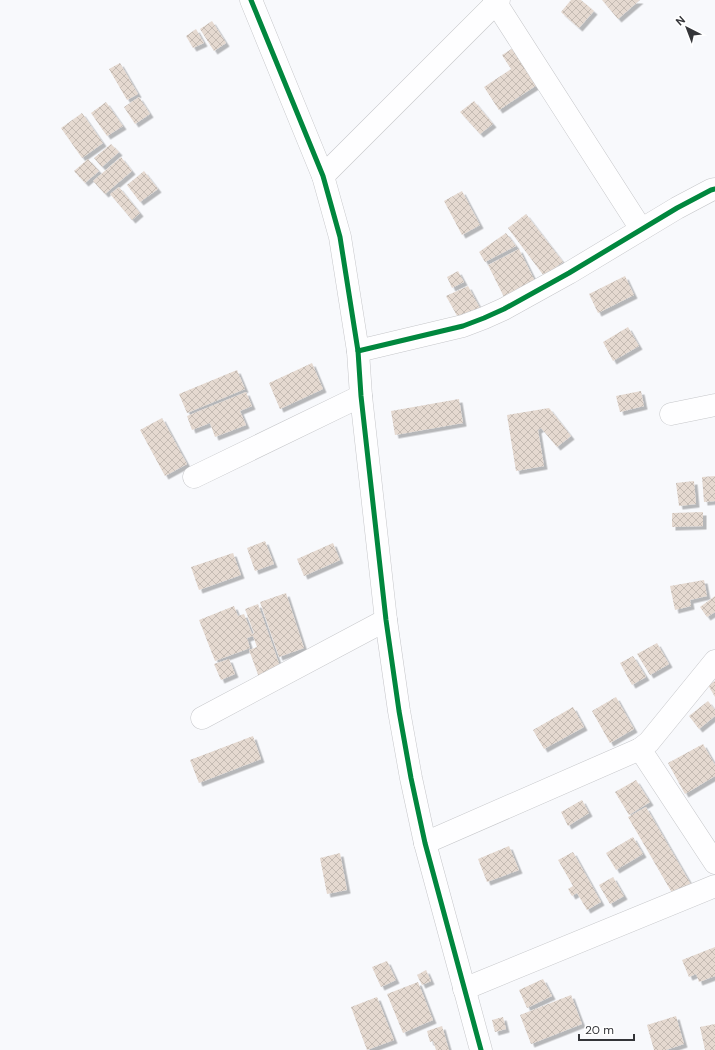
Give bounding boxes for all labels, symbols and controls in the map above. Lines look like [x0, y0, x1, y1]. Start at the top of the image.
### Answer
north arrow [667, 8, 707, 48]
text: N [673, 13, 688, 28]
scale bar [579, 1016, 634, 1042]
text: 20 m [585, 1022, 614, 1038]

